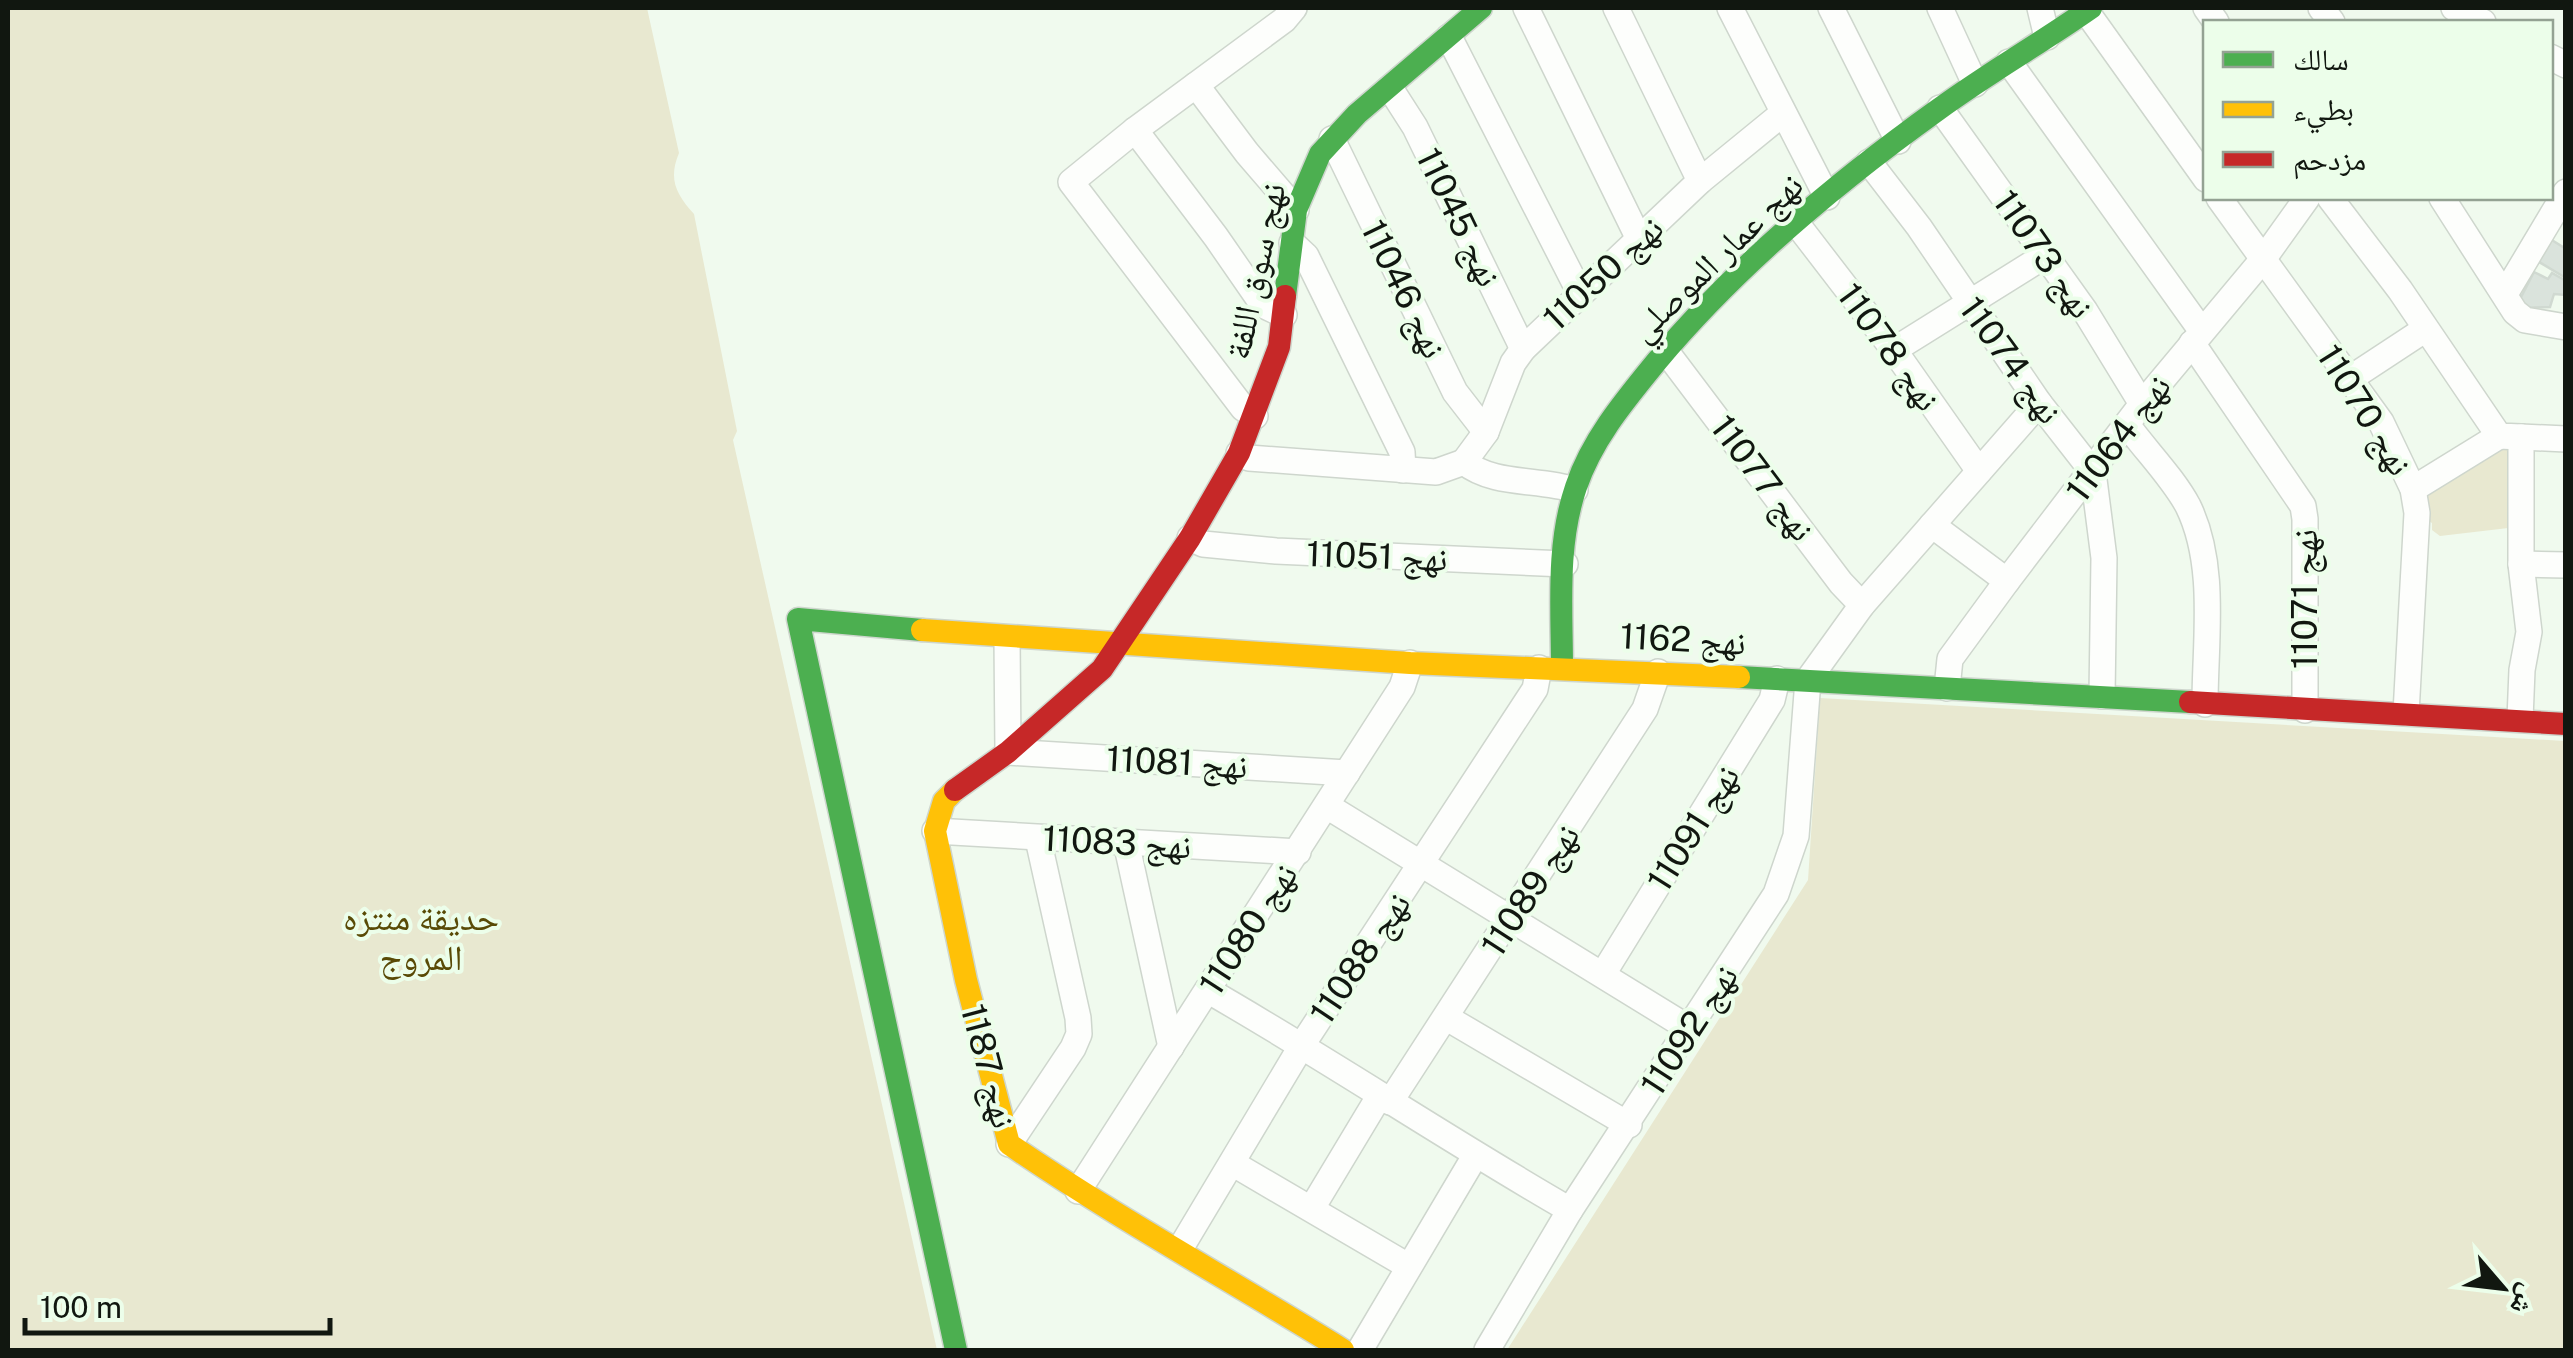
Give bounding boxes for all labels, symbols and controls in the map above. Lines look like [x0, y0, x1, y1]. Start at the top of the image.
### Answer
legend [2203, 20, 2553, 200]
text: سالك [2293, 41, 2349, 77]
text: بطيء [2293, 91, 2354, 134]
street label: نهج 11045 [1406, 141, 1510, 294]
text: مزدحم [2293, 141, 2366, 180]
street label: نهج عمار الموصلي [1621, 164, 1816, 355]
street label: نهج سوق اللفة [1216, 179, 1296, 363]
street label: نهج 11073 [1984, 182, 2103, 327]
street label: نهج 11050 [1535, 207, 1673, 340]
street label: نهج 11046 [1351, 213, 1455, 366]
street label: نهج 11078 [1828, 275, 1949, 420]
street label: نهج 11074 [1950, 289, 2071, 432]
street label: نهج 11070 [2307, 337, 2421, 484]
street label: نهج 11064 [2057, 366, 2181, 511]
street label: نهج 11077 [1701, 407, 1823, 550]
street label: نهج 11071 [2284, 529, 2327, 669]
street label: نهج 11051 [1306, 533, 1448, 581]
street label: نهج 1162 [1619, 615, 1747, 665]
street label: نهج 11081 [1105, 738, 1249, 788]
street label: نهج 11091 [1638, 758, 1749, 900]
street label: نهج 11089 [1472, 816, 1589, 965]
street label: نهج 11083 [1041, 818, 1192, 868]
street label: نهج 11080 [1190, 856, 1307, 1003]
street label: نهج 11088 [1301, 885, 1420, 1033]
park label: حديقة منتزه المروج [343, 897, 499, 980]
street label: نهج 11092 [1632, 957, 1748, 1104]
street label: نهج 1187 [951, 1000, 1025, 1133]
north arrow [2453, 1238, 2553, 1338]
scale bar [25, 1273, 330, 1335]
text: ش [2503, 1279, 2547, 1321]
text: 100 m [40, 1289, 122, 1325]

